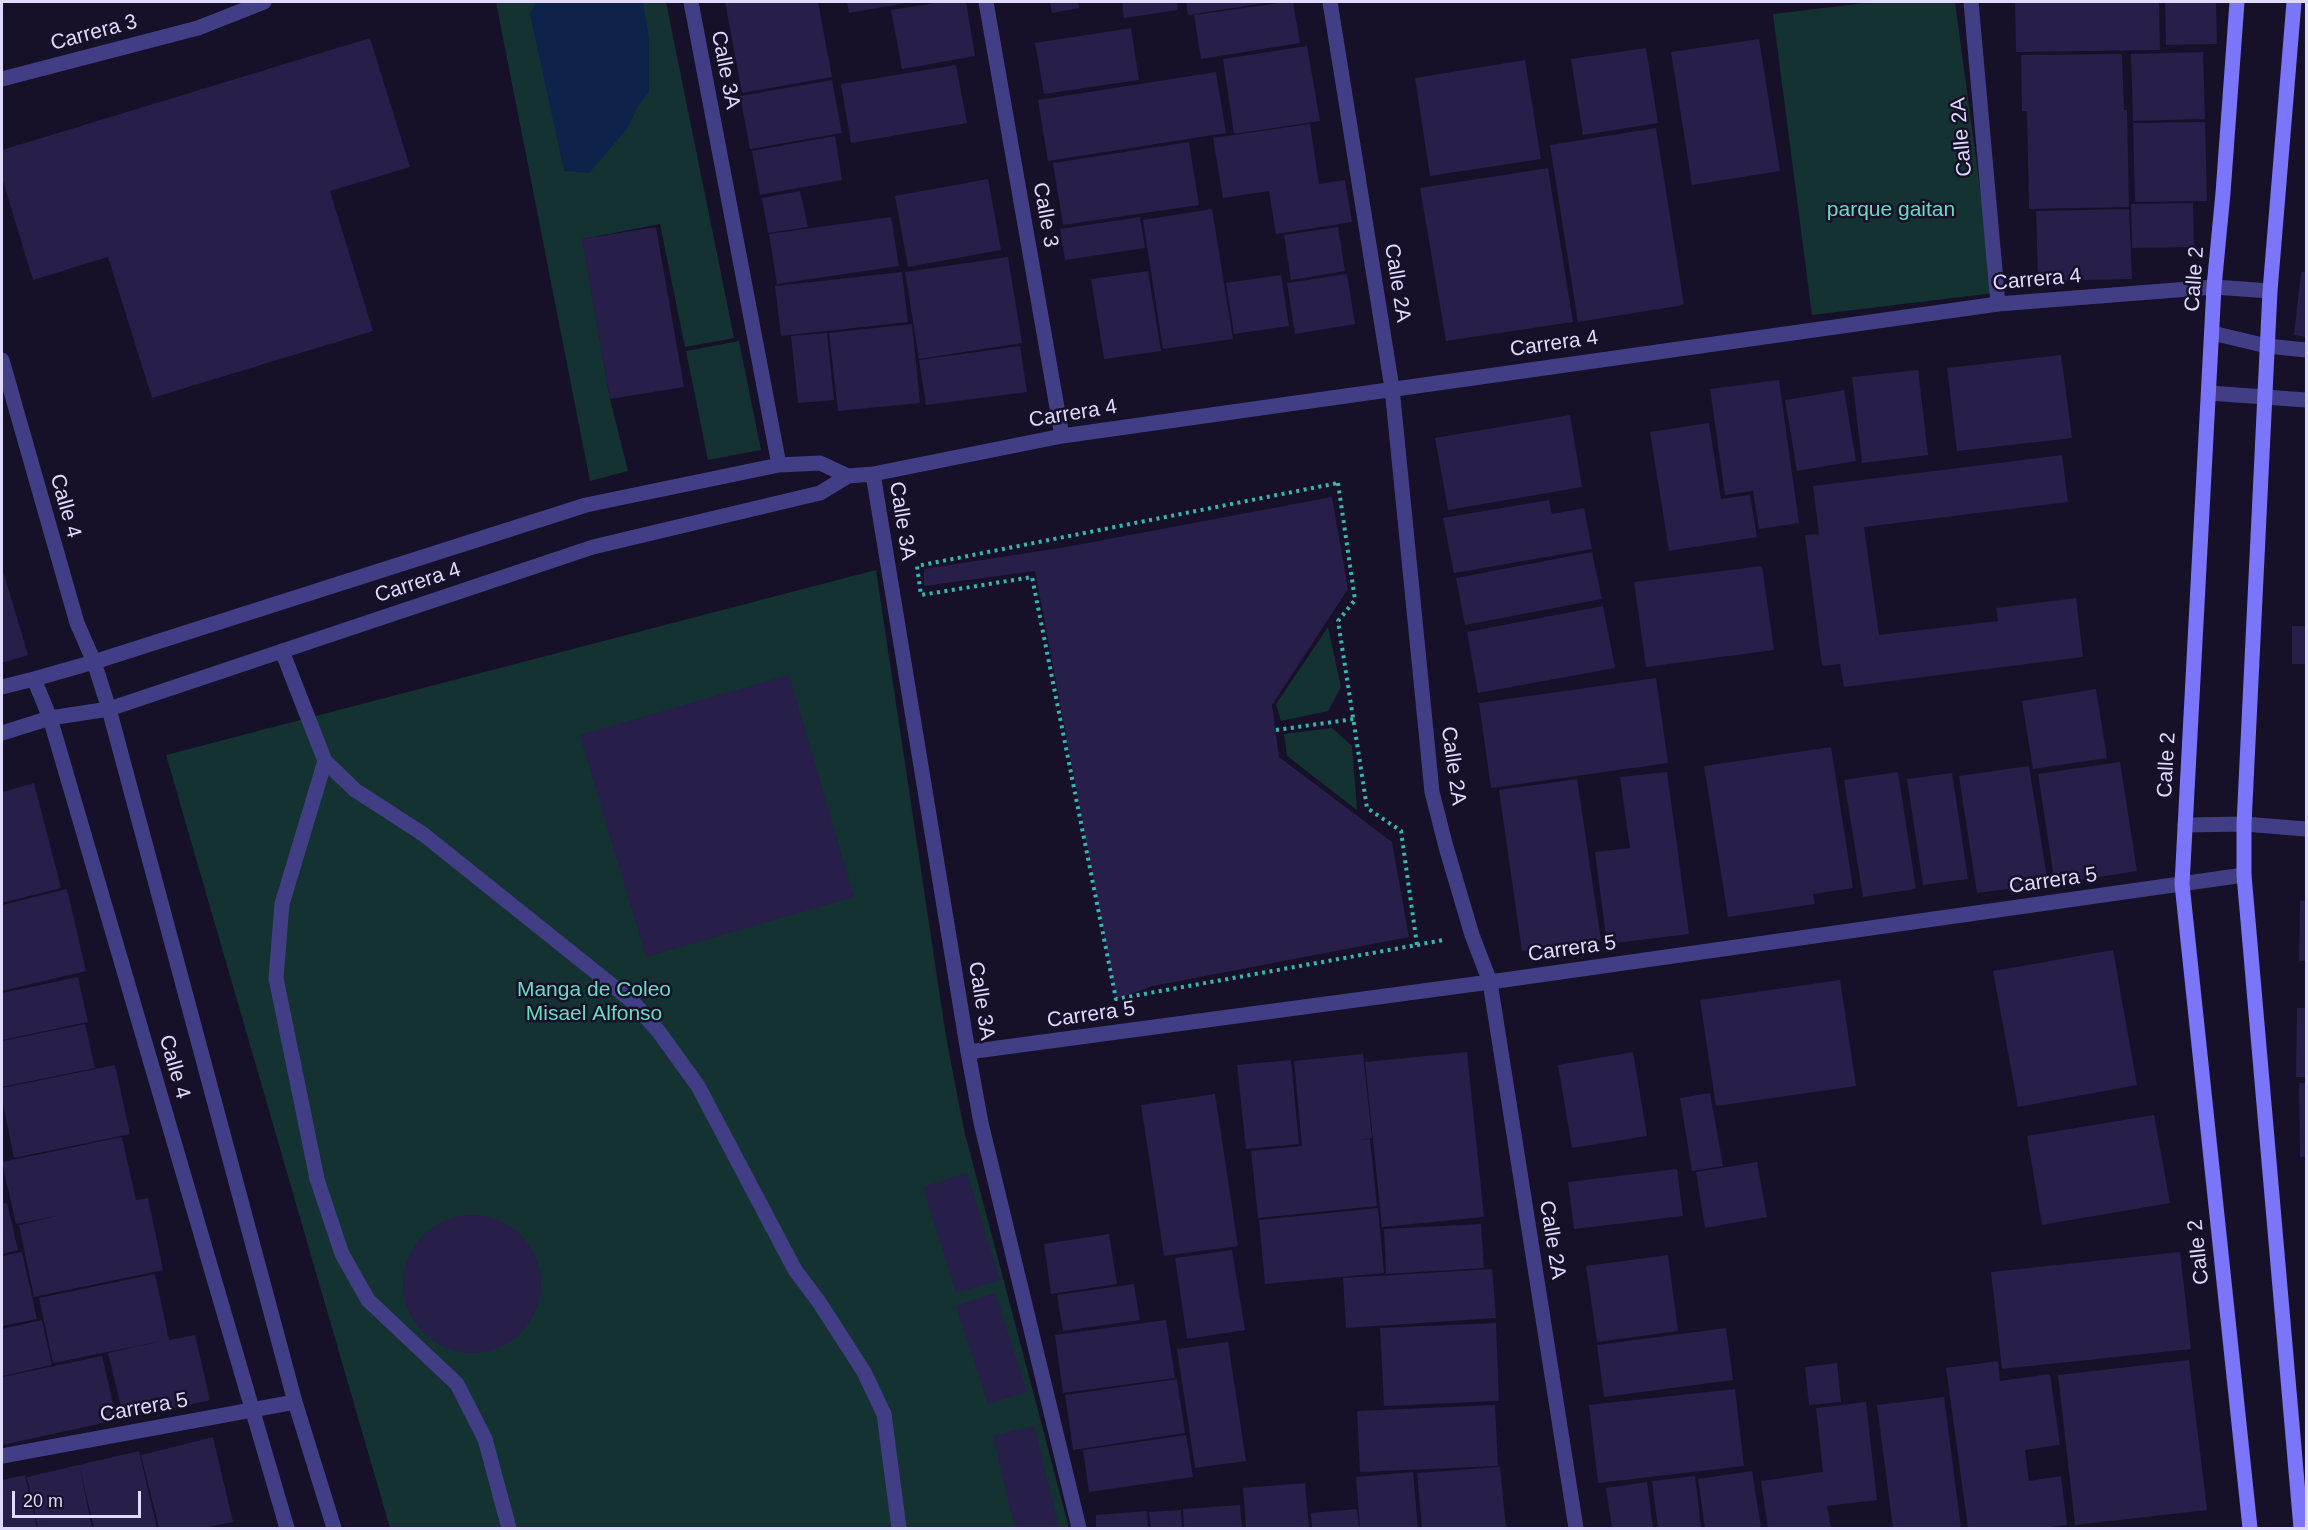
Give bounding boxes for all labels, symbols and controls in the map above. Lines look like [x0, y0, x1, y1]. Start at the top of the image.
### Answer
street label: Carrera 3 [48, 9, 140, 57]
street label: Calle 3A [705, 29, 745, 111]
street label: Calle 2A [1946, 96, 1978, 178]
street label: Calle 3 [1027, 181, 1063, 249]
park label: parque gaitan [1827, 197, 1955, 223]
street label: Calle 2A [1378, 242, 1416, 324]
street label: Calle 2 [2180, 246, 2210, 312]
street label: Carrera 4 [1992, 264, 2082, 296]
street label: Carrera 4 [1508, 325, 1600, 363]
street label: Carrera 4 [1027, 395, 1119, 433]
street label: Calle 4 [44, 471, 86, 541]
street label: Calle 3A [883, 480, 921, 562]
street label: Carrera 4 [372, 557, 464, 609]
street label: Calle 2A [1435, 725, 1471, 807]
street label: Calle 2 [2153, 732, 2181, 798]
street label: Carrera 5 [2007, 862, 2099, 900]
street label: Carrera 5 [1526, 930, 1618, 968]
street label: Calle 3A [962, 960, 1000, 1042]
park label: Manga de Coleo Misael Alfonso [517, 977, 671, 1027]
street label: Carrera 5 [1045, 996, 1137, 1034]
street label: Calle 4 [153, 1032, 195, 1102]
street label: Calle 2A [1533, 1199, 1571, 1281]
street label: Calle 2 [2183, 1218, 2215, 1286]
street label: Carrera 5 [98, 1388, 190, 1428]
scale bar [15, 1479, 144, 1517]
text: 20 m [23, 1491, 63, 1511]

